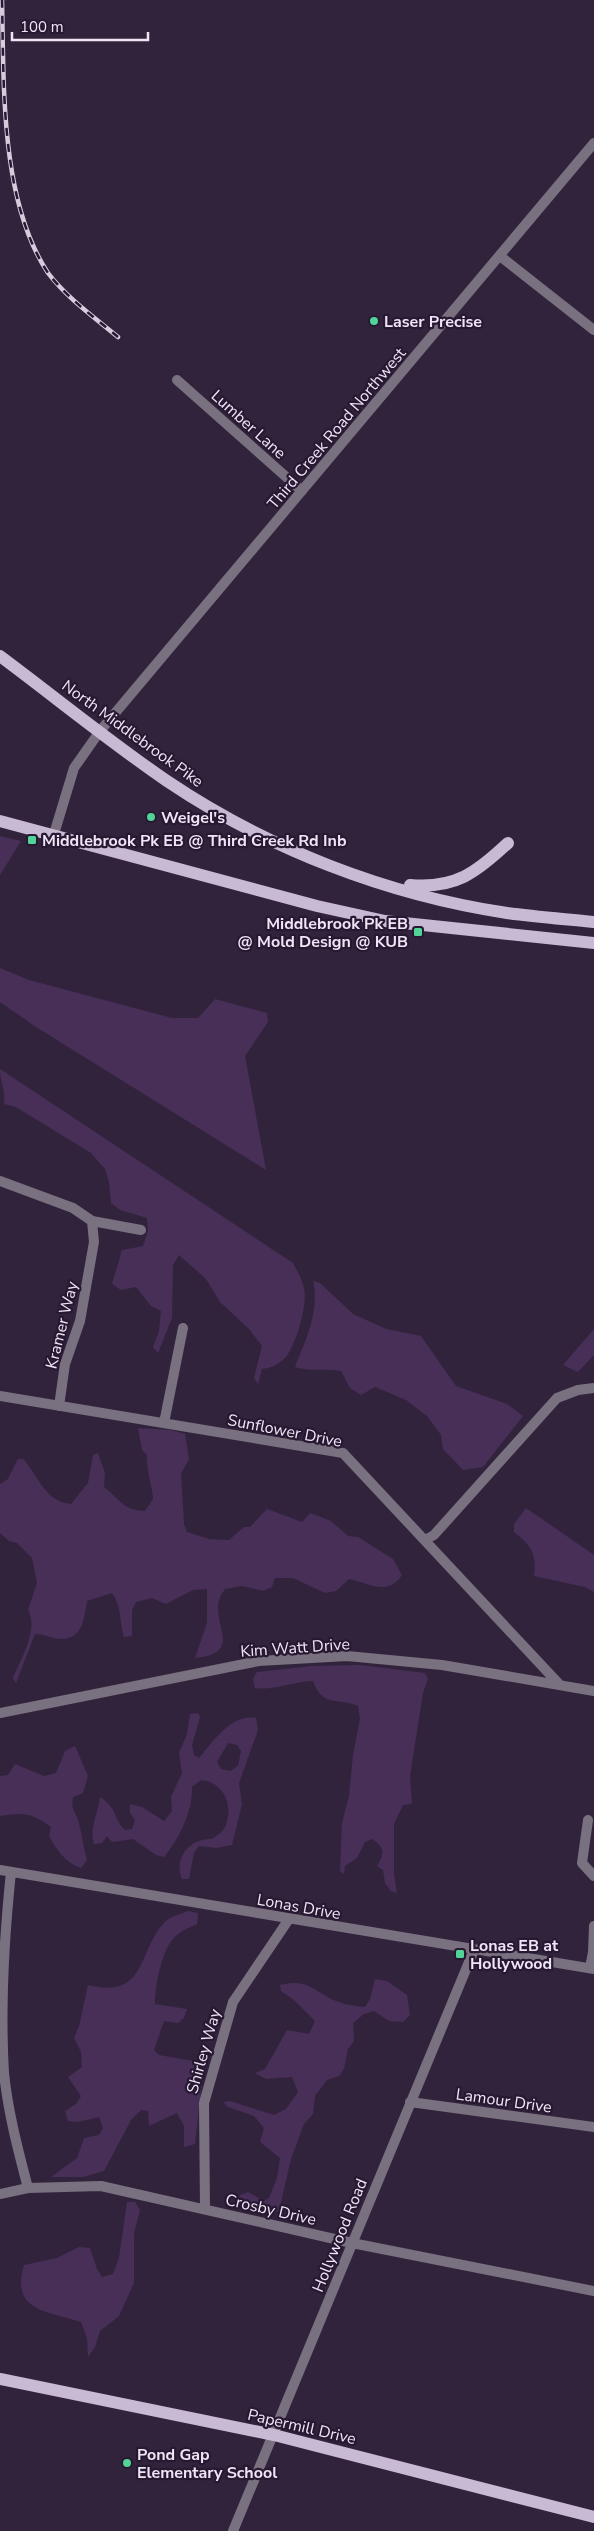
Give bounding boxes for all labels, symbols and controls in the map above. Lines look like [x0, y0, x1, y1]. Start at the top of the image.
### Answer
scale bar [12, 10, 149, 42]
text: 100 m [20, 17, 64, 37]
place label: Laser Precise [384, 311, 482, 333]
marker: Laser Precise [368, 315, 380, 327]
street label: Third Creek Road Northwest [262, 343, 411, 514]
street label: Lumber Lane [206, 385, 290, 464]
street label: North Middlebrook Pike [57, 675, 208, 793]
place label: Weigel's [161, 807, 225, 829]
marker: Weigel's [145, 811, 157, 823]
place label: Middlebrook Pk EB @ Third Creek Rd Inb [42, 830, 347, 852]
marker: Middlebrook Pk EB @ Third Creek Rd Inb [26, 834, 38, 846]
place label: Middlebrook Pk EB @ Mold Design @ KUB [238, 913, 408, 953]
marker: Middlebrook Pk EB @ Mold Design @ KUB [412, 926, 424, 938]
street label: Kramer Way [40, 1278, 84, 1371]
street label: Sunflower Drive [226, 1409, 344, 1453]
street label: Kim Watt Drive [240, 1633, 351, 1663]
street label: Lonas Drive [255, 1889, 343, 1925]
place label: Lonas EB at Hollywood [470, 1935, 559, 1975]
marker: Lonas EB at Hollywood [454, 1948, 466, 1960]
street label: Shirley Way [181, 2006, 227, 2096]
street label: Lamour Drive [455, 2083, 553, 2119]
street label: Hollywood Road [307, 2175, 373, 2295]
street label: Crosby Drive [223, 2189, 318, 2231]
street label: Papermill Drive [245, 2404, 358, 2450]
place label: Pond Gap Elementary School [137, 2444, 277, 2484]
marker: Pond Gap Elementary School [121, 2457, 133, 2469]

